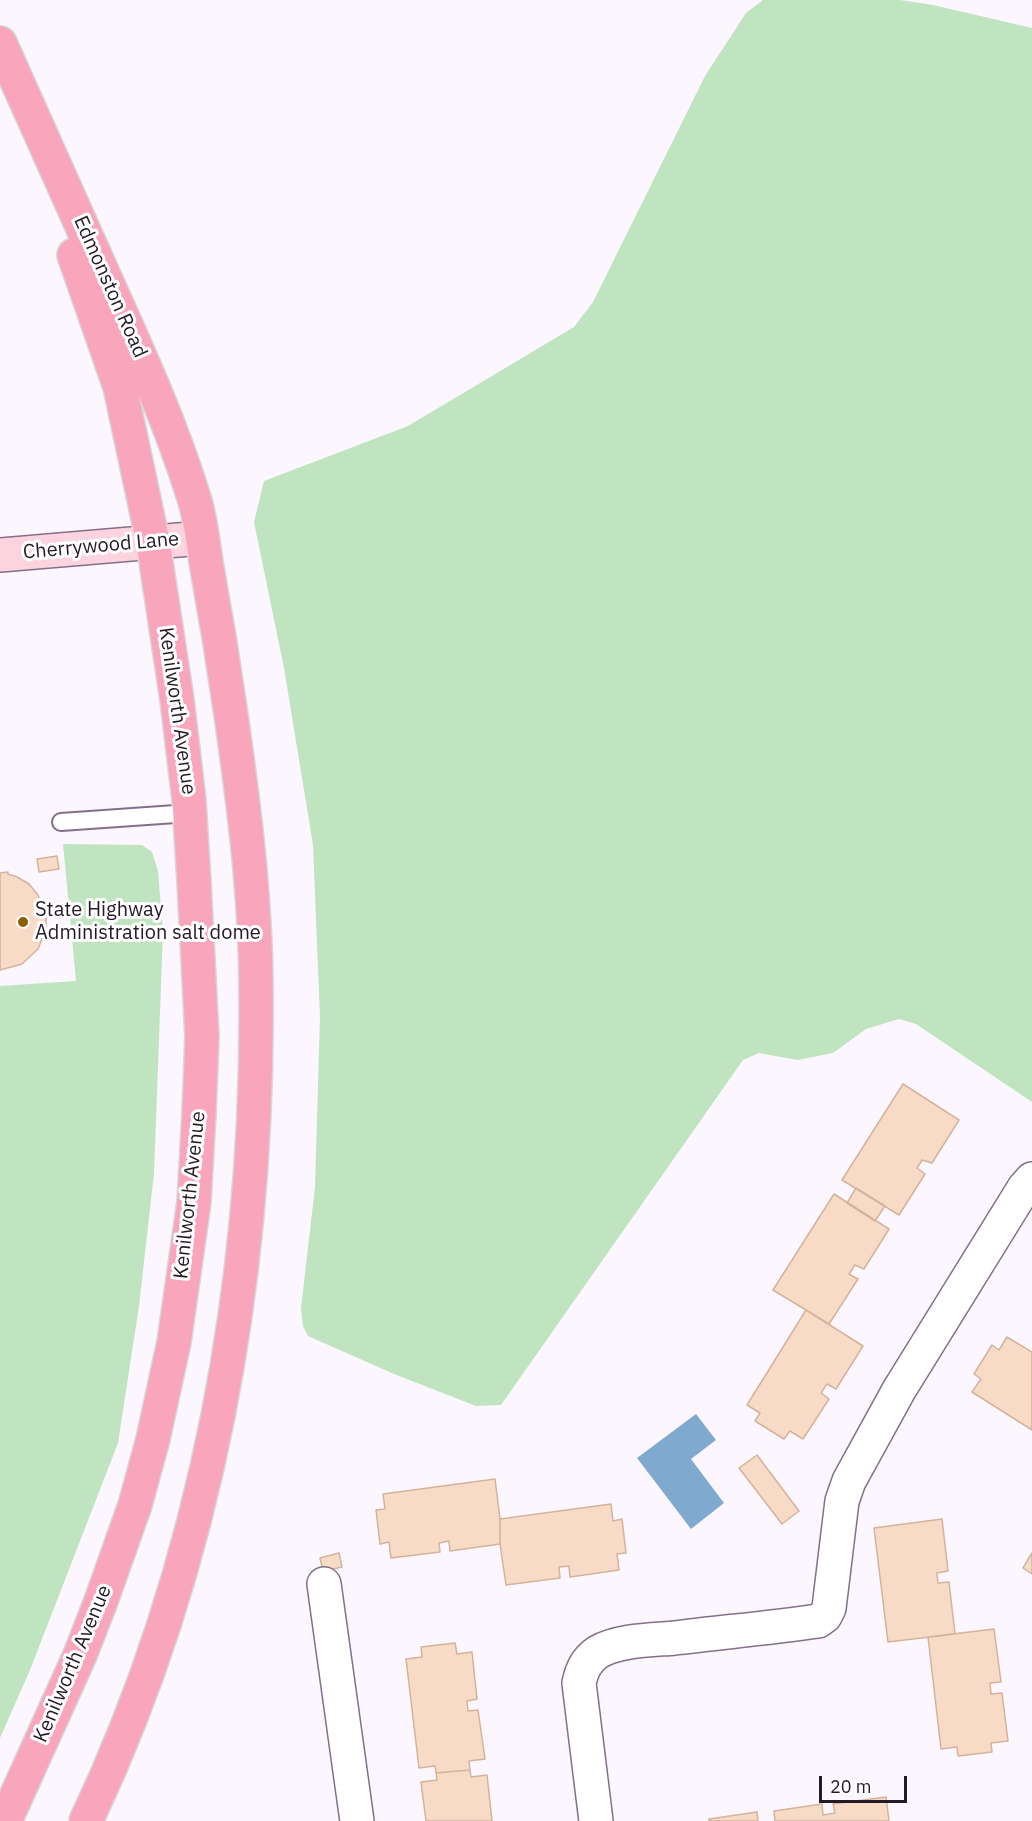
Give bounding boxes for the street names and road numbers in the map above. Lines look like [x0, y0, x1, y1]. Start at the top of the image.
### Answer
street label: Edmonston Road [68, 212, 152, 362]
street label: Cherrywood Lane [22, 527, 180, 565]
street label: Kenilworth Avenue [153, 626, 201, 796]
street label: Kenilworth Avenue [169, 1110, 211, 1280]
street label: Kenilworth Avenue [29, 1582, 117, 1746]

